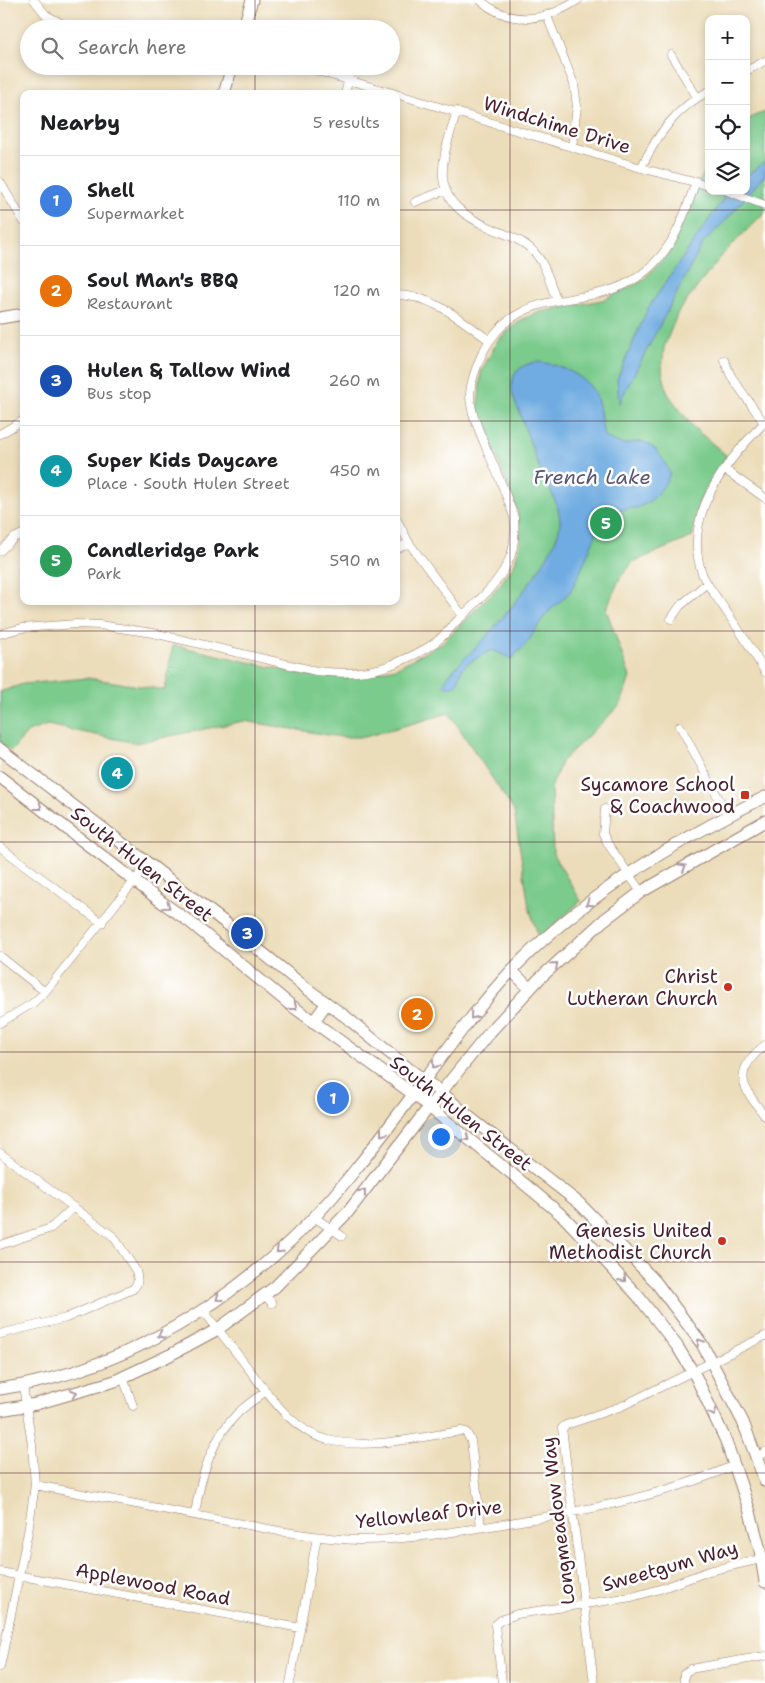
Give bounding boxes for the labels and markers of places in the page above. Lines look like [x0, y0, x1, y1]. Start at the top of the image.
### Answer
pin: 5 [590, 504, 622, 542]
pin: 4 [101, 754, 133, 792]
place label: Sycamore School & Coachwood [581, 772, 735, 819]
marker: Sycamore School & Coachwood [739, 789, 751, 801]
pin: 3 [231, 914, 263, 952]
place label: Christ Lutheran Church [567, 964, 718, 1011]
marker: Christ Lutheran Church [722, 981, 734, 993]
pin: 2 [401, 995, 433, 1033]
pin: 1 [317, 1079, 349, 1117]
place label: Genesis United Methodist Church [549, 1218, 712, 1265]
marker: Genesis United Methodist Church [716, 1235, 728, 1247]

